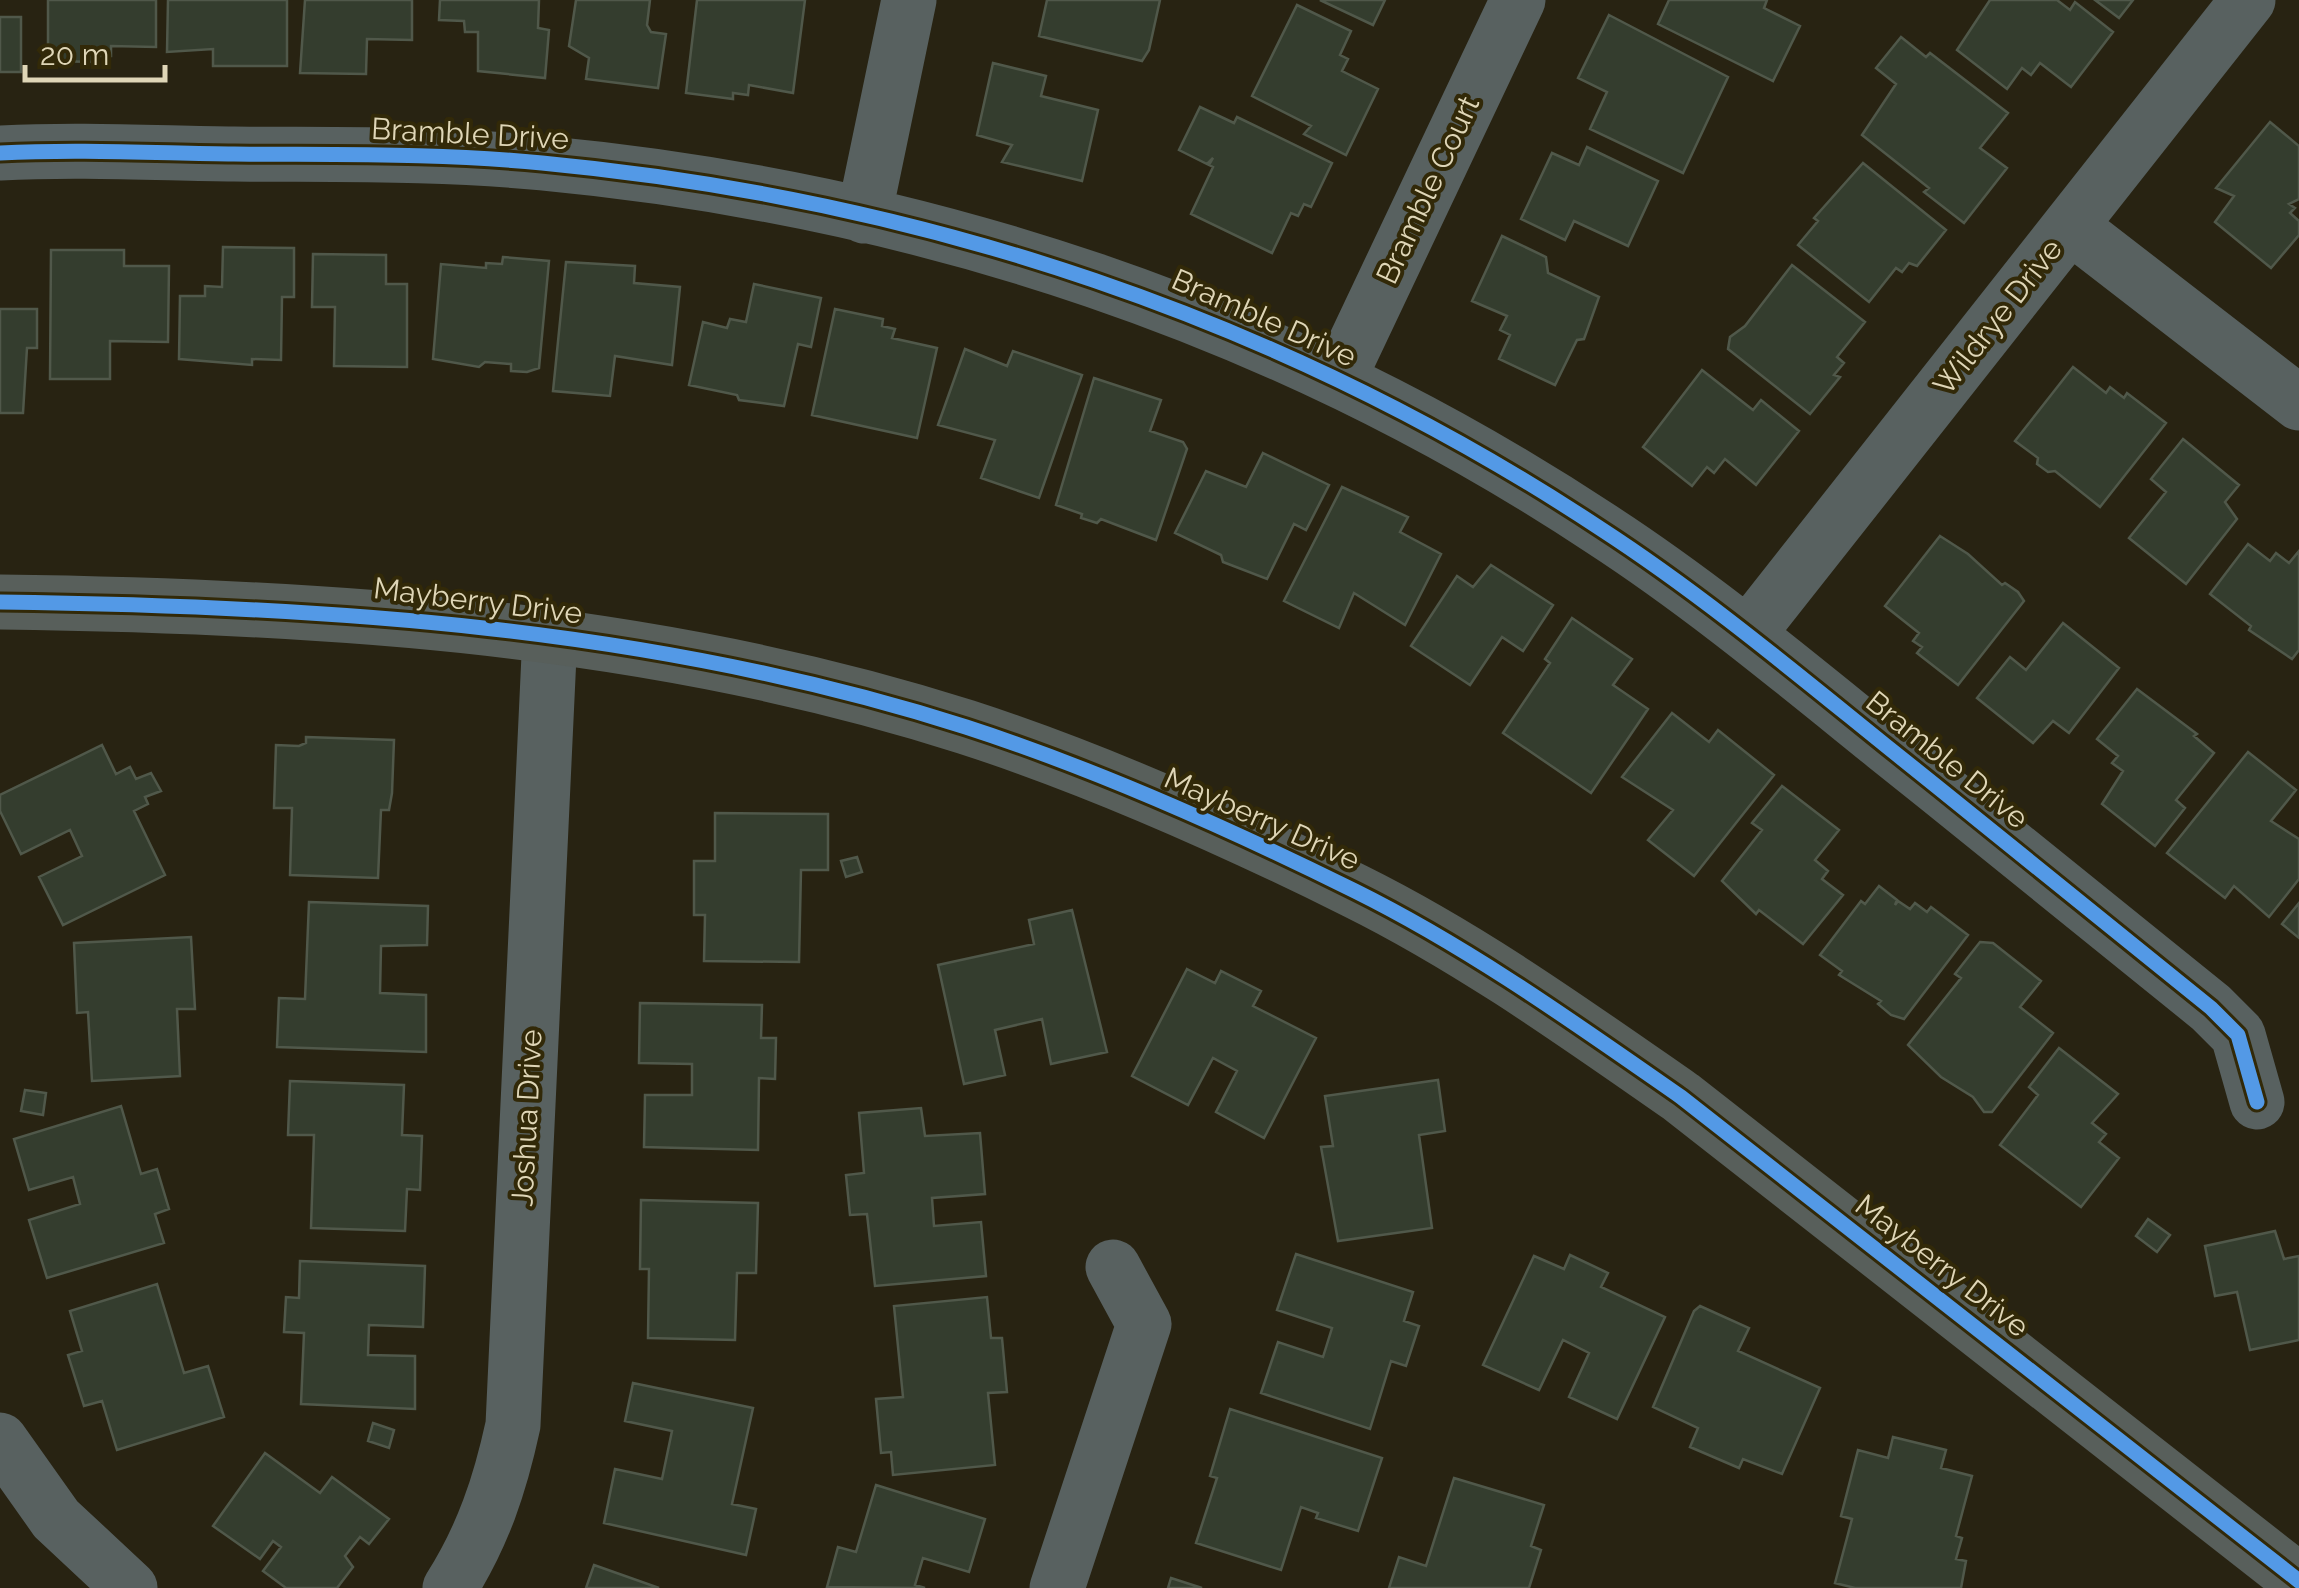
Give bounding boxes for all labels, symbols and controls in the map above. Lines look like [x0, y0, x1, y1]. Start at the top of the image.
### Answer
scale bar [25, 20, 165, 82]
text: 20 m [40, 37, 109, 72]
street label: Bramble Court [1369, 90, 1486, 289]
street label: Bramble Drive [370, 111, 570, 156]
street label: Wildrye Drive [1926, 232, 2069, 401]
street label: Bramble Drive [1167, 261, 1362, 374]
street label: Mayberry Drive [372, 570, 584, 631]
street label: Bramble Drive [1859, 684, 2035, 835]
street label: Mayberry Drive [1159, 760, 1365, 877]
street label: Joshua Drive [504, 1028, 549, 1207]
street label: Mayberry Drive [1849, 1187, 2036, 1344]

